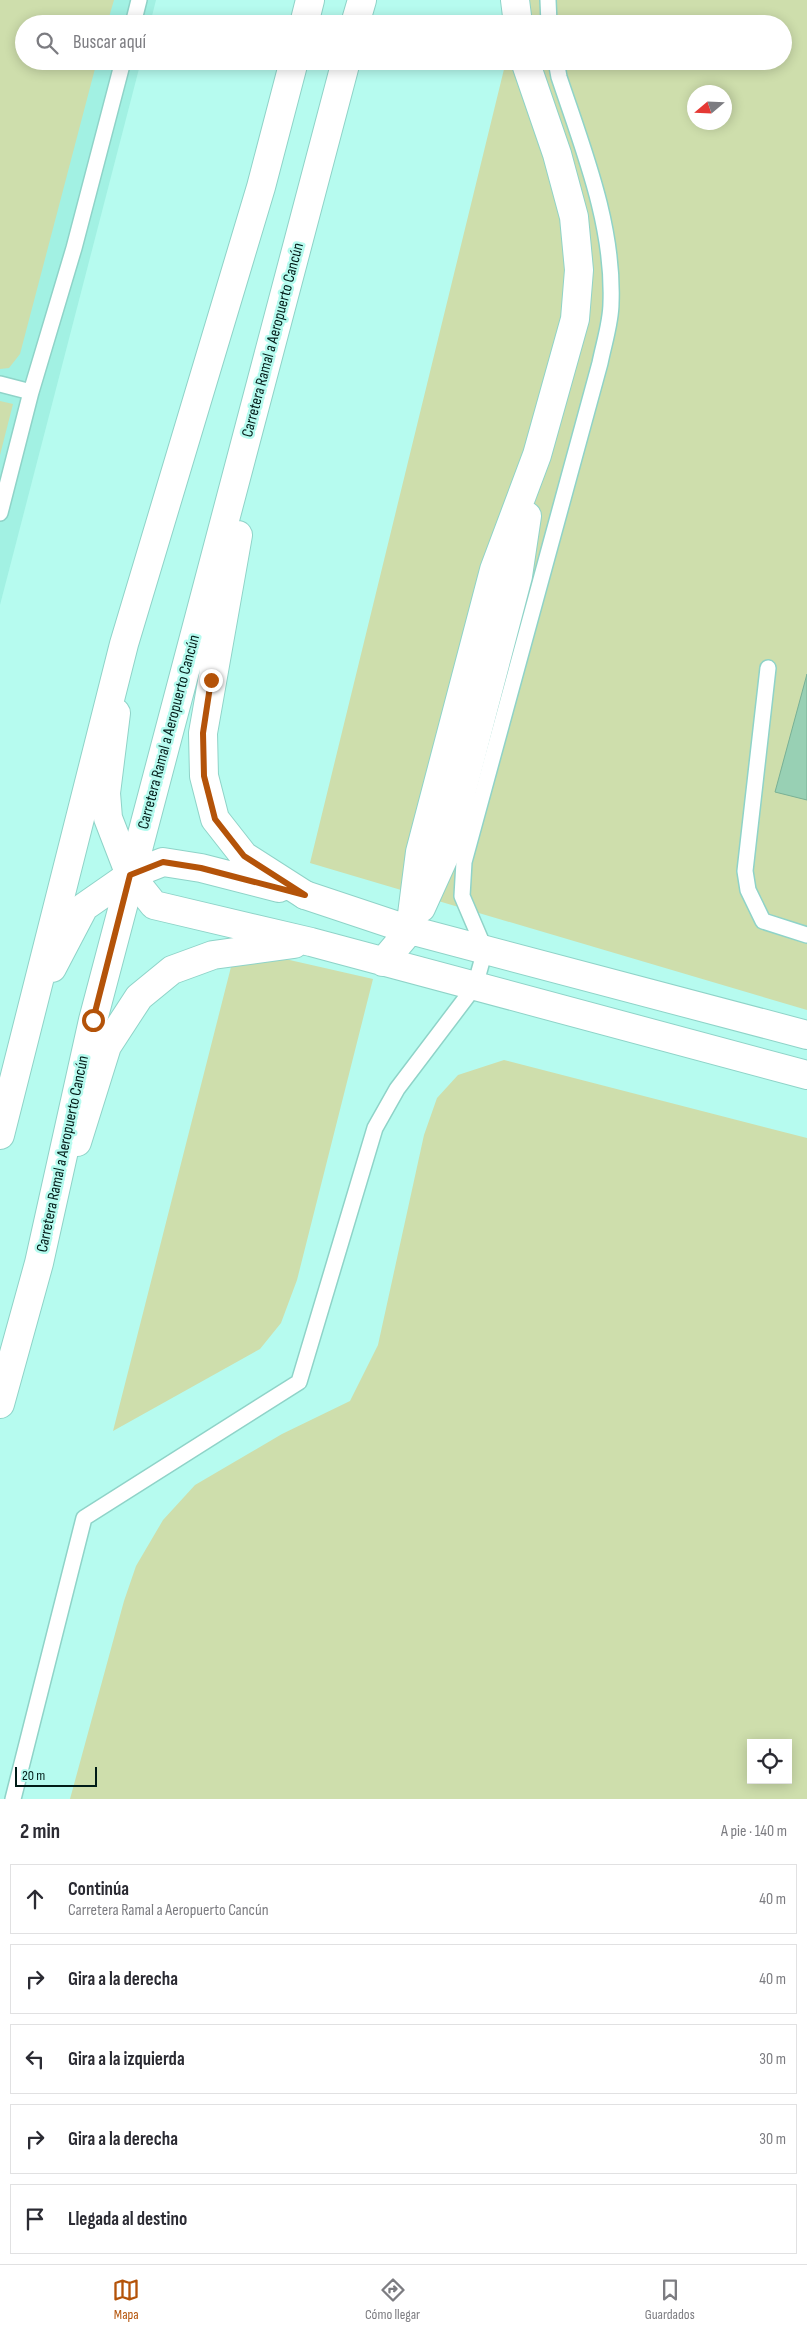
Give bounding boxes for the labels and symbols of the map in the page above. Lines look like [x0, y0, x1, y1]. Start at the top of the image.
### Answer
north arrow [687, 85, 732, 130]
street label: Carretera Ramal a Aeropuerto Cancún [238, 241, 308, 439]
street label: Carretera Ramal a Aeropuerto Cancún [134, 633, 204, 831]
route end [200, 669, 223, 692]
route start [82, 1009, 105, 1032]
street label: Carretera Ramal a Aeropuerto Cancún [33, 1054, 93, 1254]
scale bar [15, 1764, 98, 1787]

